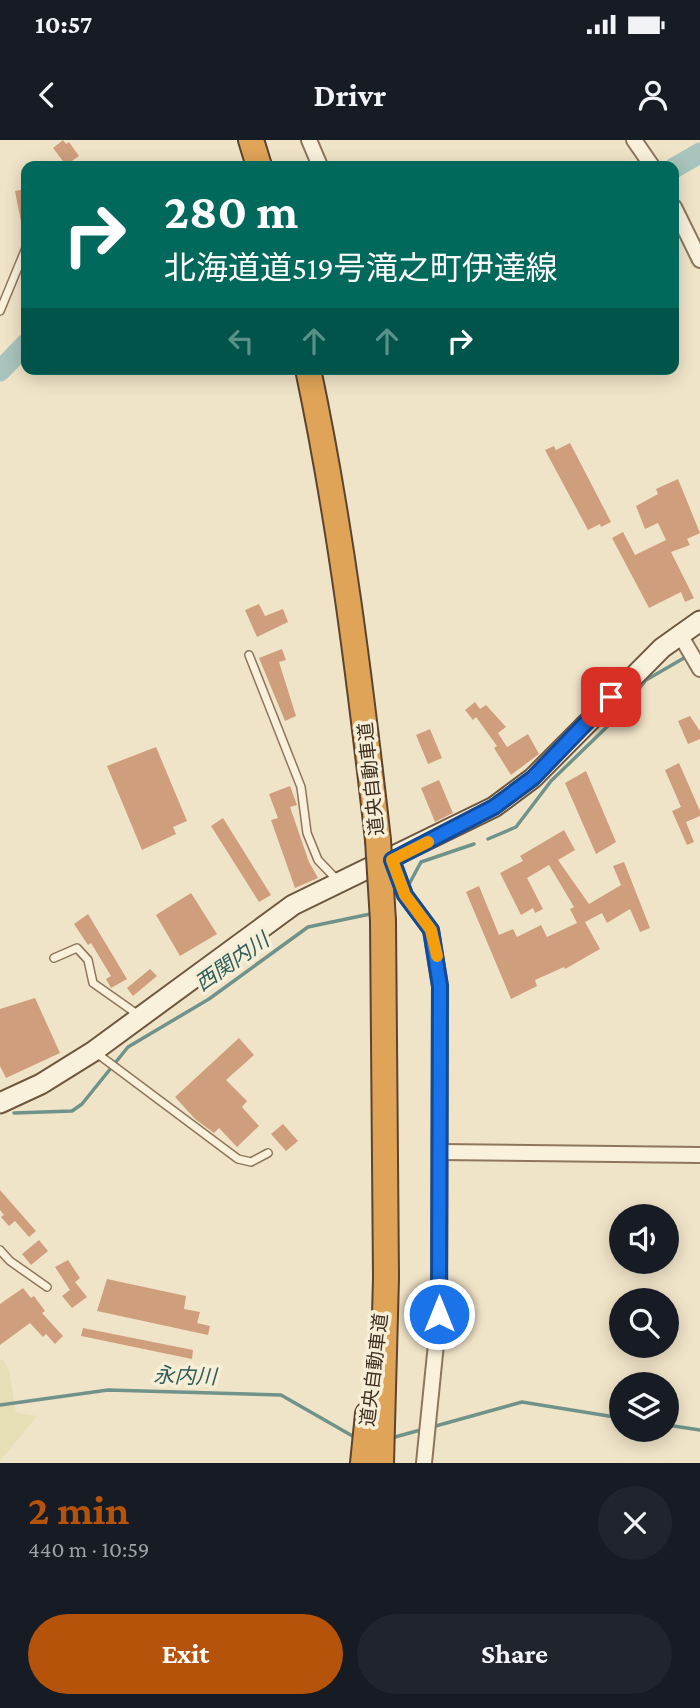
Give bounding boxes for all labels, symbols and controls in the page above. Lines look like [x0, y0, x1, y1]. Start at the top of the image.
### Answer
text: 10:57 [35, 10, 92, 39]
icon: back [28, 76, 66, 114]
icon: person [634, 76, 672, 114]
text: Drivr [314, 77, 386, 113]
text: 280 m [164, 184, 298, 239]
icon: right [49, 189, 140, 280]
text: 北海道道519号滝之町伊達線 [164, 250, 558, 286]
icon: left [222, 322, 260, 360]
icon: ahead [295, 322, 333, 360]
icon: ahead [368, 322, 406, 360]
icon: right [441, 322, 479, 360]
pin [581, 667, 641, 727]
icon: arrive [592, 678, 630, 716]
street label: 道央自動車道 [355, 721, 387, 837]
water label: 西関内川 [191, 927, 275, 996]
map controls [609, 1204, 679, 1442]
button: sound [609, 1204, 679, 1274]
position arrow [402, 1277, 476, 1351]
button: search [609, 1288, 679, 1358]
street label: 道央自動車道 [357, 1312, 391, 1428]
water label: 永内川 [153, 1363, 219, 1389]
button: layers [609, 1372, 679, 1442]
text: 2 min [28, 1486, 129, 1533]
button: close [598, 1486, 672, 1560]
text: 440 m · 10:59 [28, 1536, 150, 1562]
button: Exit [28, 1614, 343, 1694]
button: Share [357, 1614, 672, 1694]

